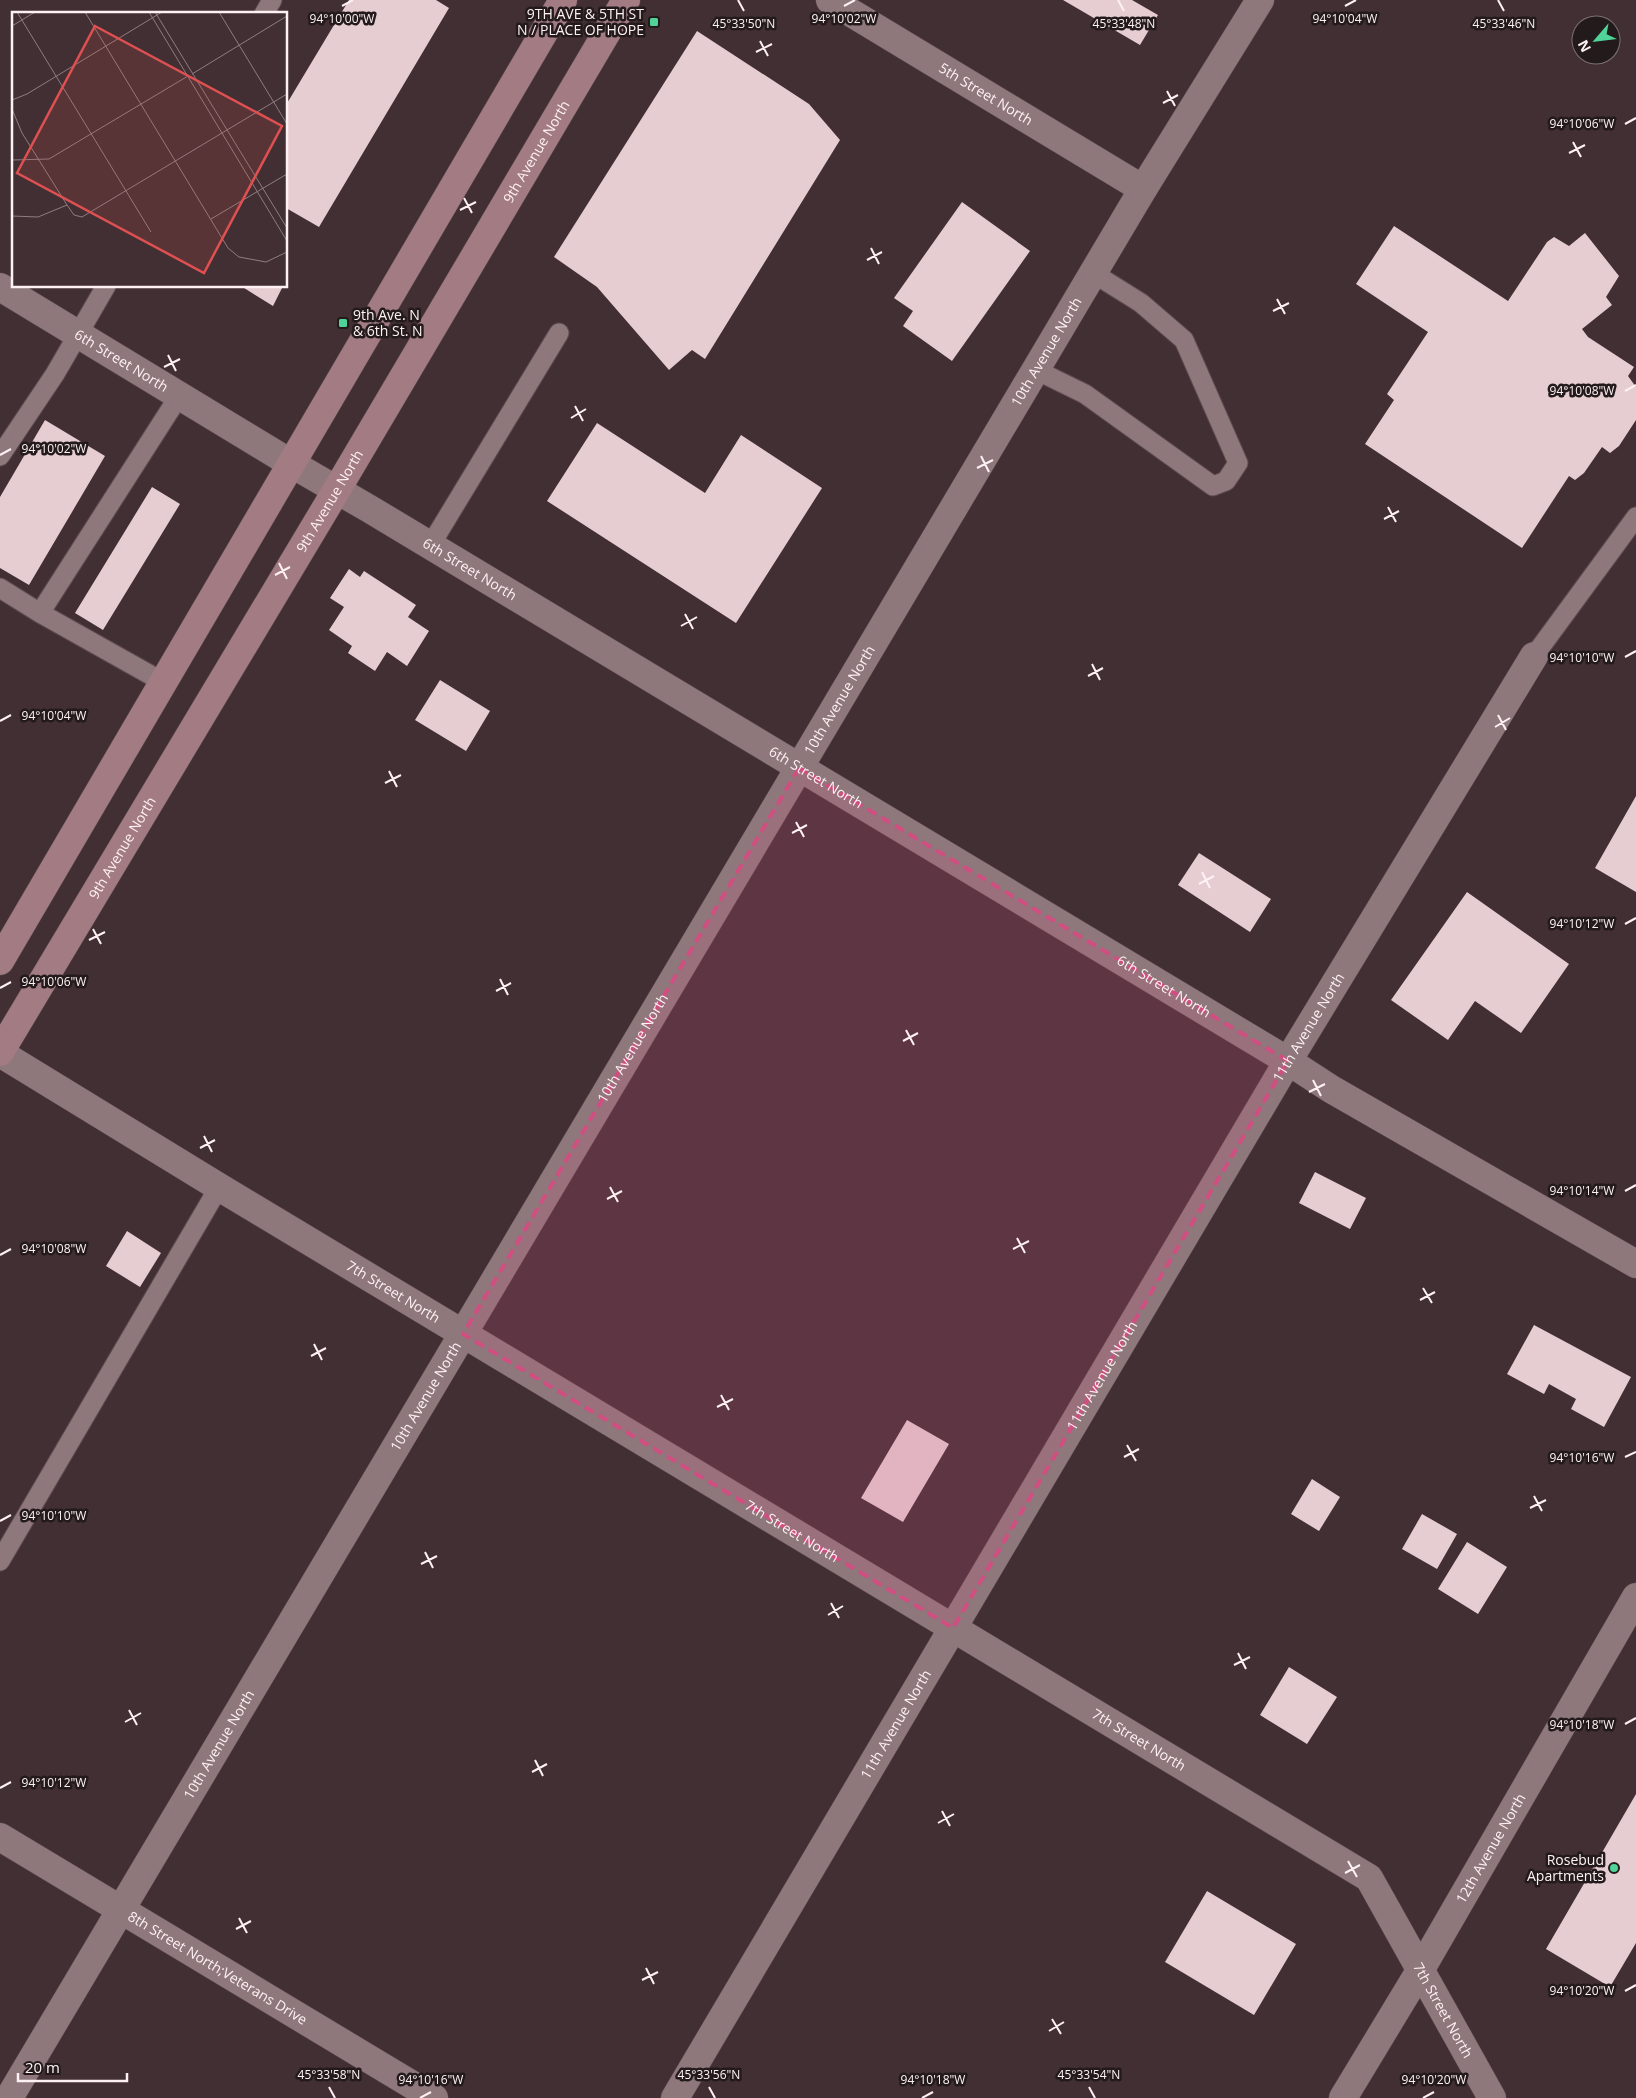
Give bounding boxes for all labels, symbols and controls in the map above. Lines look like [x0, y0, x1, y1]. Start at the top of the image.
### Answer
place label: 9TH AVE & 5TH ST N / PLACE OF HOPE [517, 4, 644, 39]
text: 94°10'00"W [310, 10, 374, 27]
text: 94°10'02"W [812, 10, 876, 27]
text: 94°10'04"W [1313, 10, 1377, 27]
inset map [12, 12, 288, 288]
text: 45°33'50"N [713, 15, 775, 32]
text: 45°33'48"N [1093, 15, 1155, 32]
text: 45°33'46"N [1473, 15, 1535, 32]
north arrow [1571, 15, 1621, 65]
marker: 9TH AVE & 5TH ST N / PLACE OF HOPE [648, 16, 660, 28]
text: N [1573, 37, 1595, 56]
street label: 5th Street North [936, 58, 1036, 129]
street label: 9th Avenue North [498, 97, 574, 206]
text: 94°10'06"W [1550, 115, 1614, 132]
street label: 10th Avenue North [1006, 293, 1086, 410]
place label: 9th Ave. N & 6th St. N [353, 305, 423, 340]
marker: 9th Ave. N & 6th St. N [337, 317, 349, 329]
street label: 6th Street North [71, 324, 172, 396]
text: 94°10'08"W [1550, 382, 1614, 399]
text: 94°10'02"W [22, 440, 86, 457]
street label: 9th Avenue North [291, 446, 367, 556]
street label: 6th Street North [420, 533, 520, 604]
street label: 10th Avenue North [799, 642, 879, 758]
text: 94°10'10"W [1550, 649, 1614, 666]
text: 94°10'04"W [22, 707, 86, 724]
street label: 6th Street North [766, 741, 867, 812]
street label: 9th Avenue North [84, 793, 160, 902]
text: 94°10'12"W [1550, 915, 1614, 932]
street label: 6th Street North [1114, 950, 1215, 1022]
street label: 11th Avenue North [1268, 969, 1348, 1085]
text: 94°10'06"W [22, 973, 86, 990]
street label: 10th Avenue North [592, 990, 672, 1106]
text: 94°10'14"W [1550, 1182, 1614, 1199]
text: 94°10'08"W [22, 1240, 86, 1257]
street label: 7th Street North [343, 1256, 444, 1327]
street label: 11th Avenue North [1062, 1317, 1141, 1434]
street label: 10th Avenue North [385, 1338, 465, 1454]
text: 94°10'16"W [1550, 1449, 1614, 1466]
street label: 7th Street North [742, 1495, 843, 1566]
text: 94°10'10"W [22, 1507, 86, 1524]
street label: 11th Avenue North [856, 1666, 935, 1782]
street label: 10th Avenue North [179, 1686, 258, 1803]
street label: 7th Street North [1089, 1704, 1190, 1775]
text: 94°10'18"W [1550, 1716, 1614, 1733]
text: 94°10'12"W [22, 1774, 86, 1791]
street label: 12th Avenue North [1451, 1790, 1529, 1907]
place label: Rosebud Apartments [1527, 1850, 1604, 1885]
marker: Rosebud Apartments [1608, 1862, 1620, 1874]
street label: 8th Street North;Veterans Drive [125, 1906, 311, 2029]
street label: 7th Street North [1409, 1959, 1478, 2061]
text: 94°10'20"W [1550, 1982, 1614, 1999]
scale bar [18, 2050, 126, 2082]
text: 20 m [25, 2057, 60, 2077]
text: 45°33'58"N [298, 2066, 360, 2083]
text: 45°33'56"N [678, 2066, 740, 2083]
text: 45°33'54"N [1058, 2066, 1120, 2083]
text: 94°10'16"W [399, 2071, 463, 2088]
text: 94°10'18"W [901, 2071, 965, 2088]
text: 94°10'20"W [1402, 2071, 1466, 2088]

